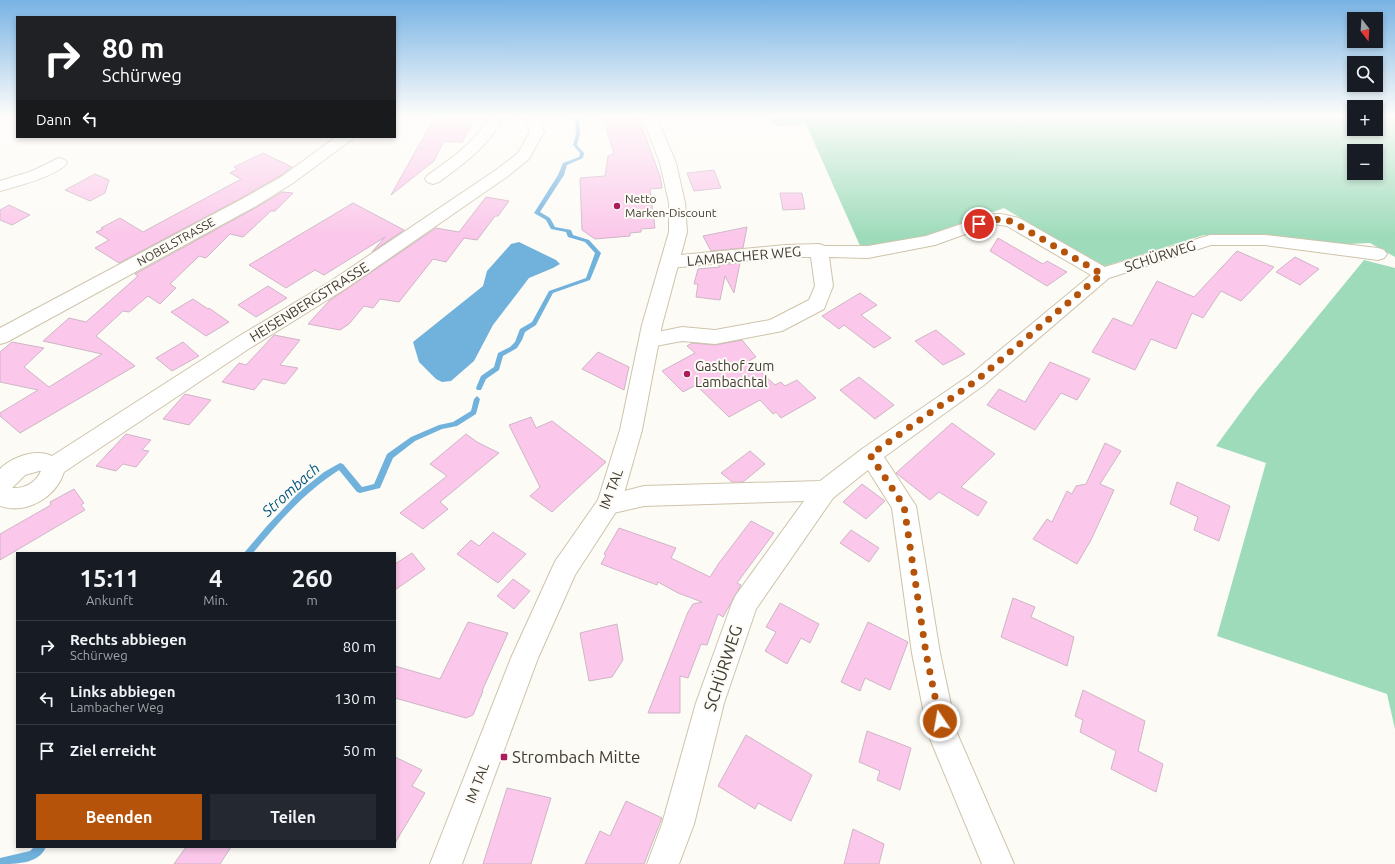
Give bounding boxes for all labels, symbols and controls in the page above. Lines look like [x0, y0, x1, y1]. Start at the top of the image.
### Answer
north arrow [1347, 12, 1383, 48]
map controls [1347, 12, 1383, 180]
icon: right [36, 32, 88, 84]
text: 80 m [102, 32, 164, 63]
button: search [1347, 56, 1383, 92]
text: Schürweg [102, 65, 182, 85]
button: + [1347, 100, 1383, 136]
icon: left [79, 108, 101, 130]
text: Dann [36, 111, 71, 128]
button: − [1347, 144, 1383, 180]
place label: Netto Marken-Discount [625, 192, 717, 219]
marker: Netto Marken-Discount [612, 201, 622, 211]
pin [962, 207, 996, 241]
icon: arrive [968, 213, 990, 235]
street label: NOBELSTRASSE [135, 215, 217, 268]
street label: SCHÜRWEG [1122, 236, 1198, 275]
street label: LAMBACHER WEG [686, 243, 802, 269]
street label: HEISENBERGSTRASSE [247, 259, 371, 345]
place label: Gasthof zum Lambachtal [695, 358, 774, 390]
marker: Gasthof zum Lambachtal [682, 369, 692, 379]
water label: Strombach [258, 459, 323, 520]
street label: IM TAL [596, 466, 626, 512]
text: 15:11 [80, 565, 140, 592]
text: 4 [209, 565, 223, 592]
text: 260 [292, 565, 332, 592]
text: Ankunft [86, 593, 133, 607]
text: Min. [203, 593, 228, 607]
text: m [307, 593, 318, 607]
street label: SCHÜRWEG [700, 622, 745, 713]
text: Rechts abbiegen [70, 631, 187, 648]
icon: right [36, 636, 58, 658]
text: 80 m [343, 638, 376, 655]
text: Schürweg [70, 648, 128, 662]
text: Links abbiegen [70, 683, 175, 700]
icon: left [36, 688, 58, 710]
text: 130 m [334, 690, 376, 707]
text: Lambacher Weg [70, 700, 164, 714]
position arrow [919, 700, 961, 742]
icon: arrive [36, 740, 58, 762]
text: Ziel erreicht [70, 742, 156, 759]
text: 50 m [343, 742, 376, 759]
place label: Strombach Mitte [512, 747, 640, 766]
marker: Strombach Mitte [499, 752, 509, 762]
street label: IM TAL [462, 760, 492, 806]
button: Beenden [36, 794, 202, 840]
button: Teilen [210, 794, 376, 840]

